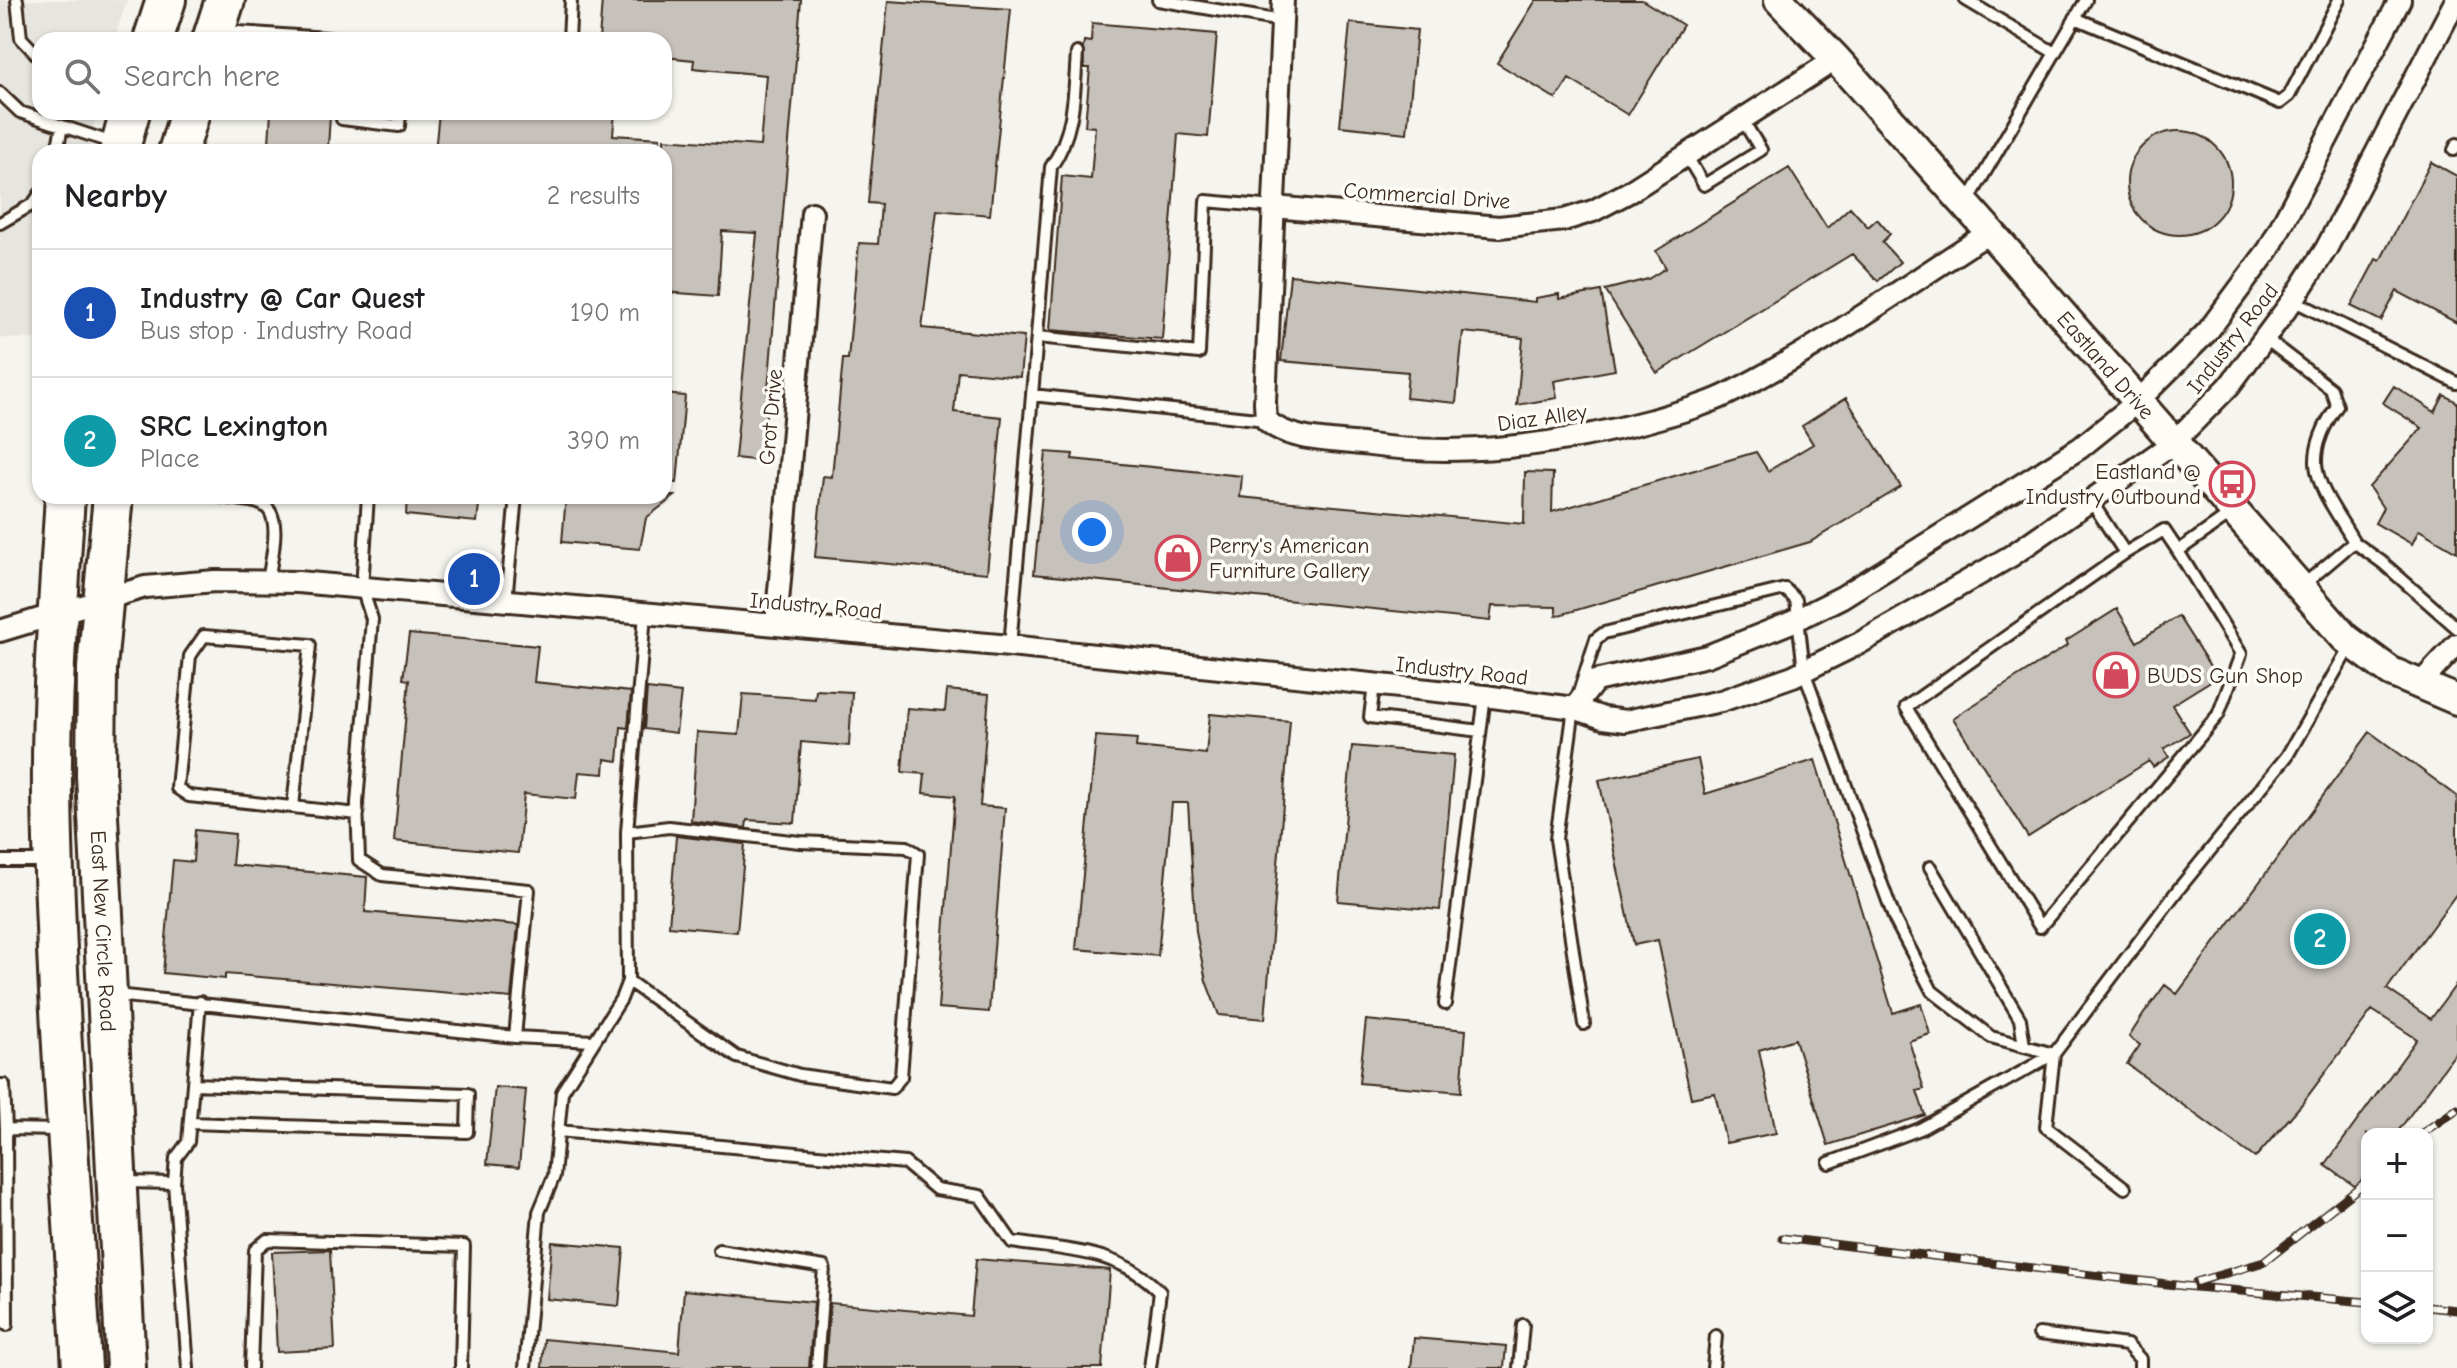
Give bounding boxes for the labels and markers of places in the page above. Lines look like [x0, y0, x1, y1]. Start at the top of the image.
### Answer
place label: Eastland @ Industry Outbound [2026, 459, 2201, 510]
bus stop icon: Eastland @ Industry Outbound [2208, 460, 2256, 508]
place label: Perry's American Furniture Gallery [1209, 533, 1370, 584]
shop icon: Perry's American Furniture Gallery [1154, 534, 1202, 582]
pin: 1 [448, 549, 500, 609]
shop icon: BUDS Gun Shop [2092, 651, 2140, 699]
place label: BUDS Gun Shop [2147, 663, 2303, 689]
pin: 2 [2294, 909, 2346, 969]

